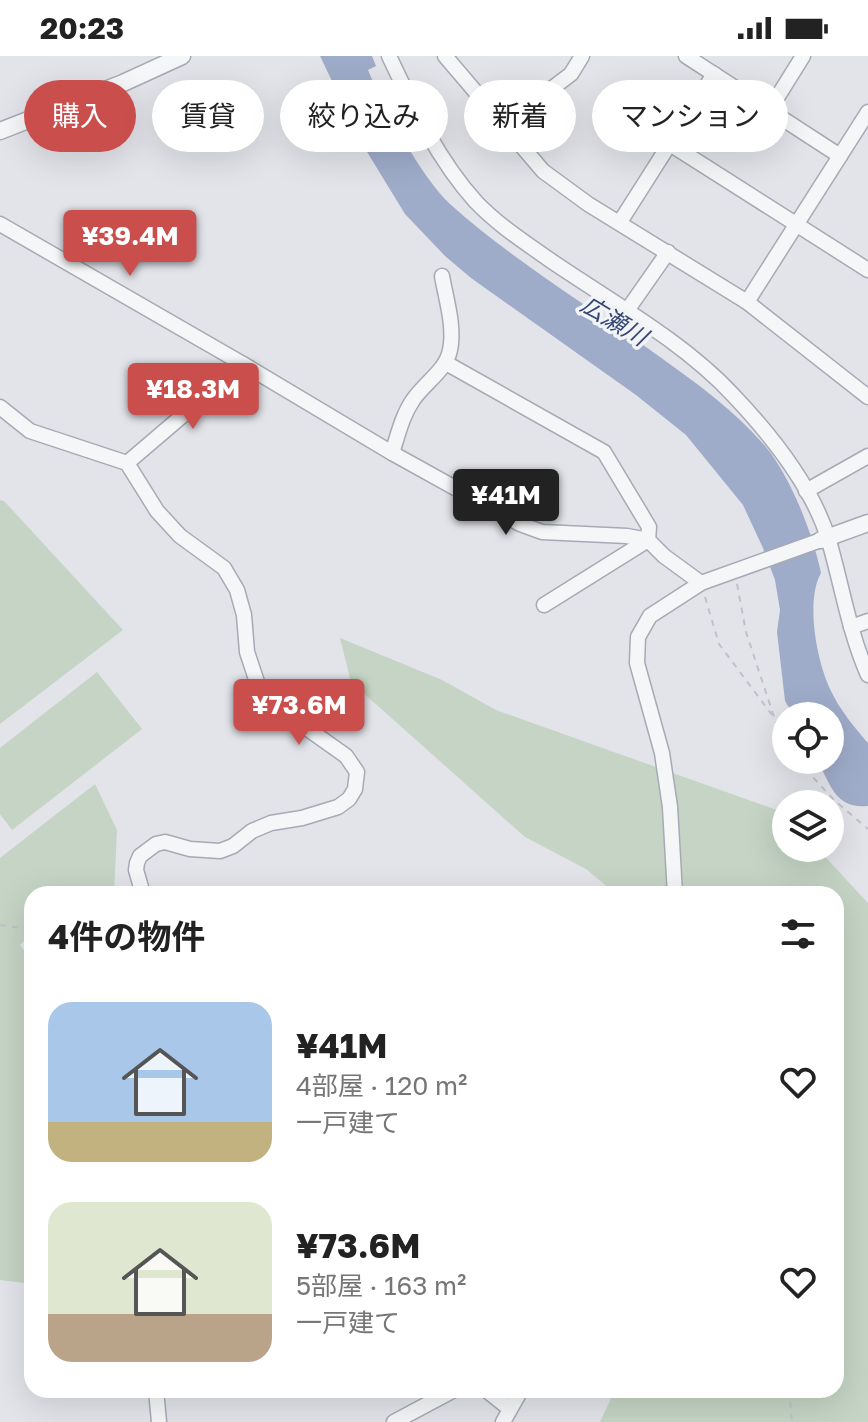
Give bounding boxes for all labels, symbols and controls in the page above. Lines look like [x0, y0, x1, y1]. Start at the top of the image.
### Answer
text: 20:23 [40, 10, 124, 46]
chip: 購入 [24, 80, 136, 152]
chip: 賃貸 [152, 80, 264, 152]
chip: 絞り込み [280, 80, 448, 152]
chip: 新着 [464, 80, 576, 152]
chip: マンション [592, 80, 788, 152]
pin: ¥39.4M [65, 210, 195, 278]
text: ¥39.4M [81, 220, 179, 251]
water label: 広瀬川 [576, 289, 656, 352]
pin: ¥18.3M [128, 363, 258, 431]
text: ¥18.3M [146, 373, 240, 404]
pin: ¥41M [459, 469, 553, 537]
text: ¥41M [471, 479, 541, 510]
pin: ¥73.6M [234, 679, 364, 747]
text: ¥73.6M [251, 689, 347, 720]
map controls [772, 702, 844, 862]
button: locate [772, 702, 844, 774]
button: layers [772, 790, 844, 862]
icon: filters [776, 912, 820, 956]
text: 4件の物件 [48, 916, 205, 956]
text: ¥41M [296, 1025, 387, 1065]
icon: home [112, 1034, 208, 1130]
icon: heart [776, 1060, 820, 1104]
text: 4部屋 · 120 m² [296, 1070, 467, 1101]
text: 一戸建て [296, 1107, 400, 1138]
text: ¥73.6M [296, 1225, 420, 1265]
icon: home [112, 1234, 208, 1330]
icon: heart [776, 1260, 820, 1304]
text: 5部屋 · 163 m² [296, 1270, 466, 1301]
text: 一戸建て [296, 1307, 400, 1338]

